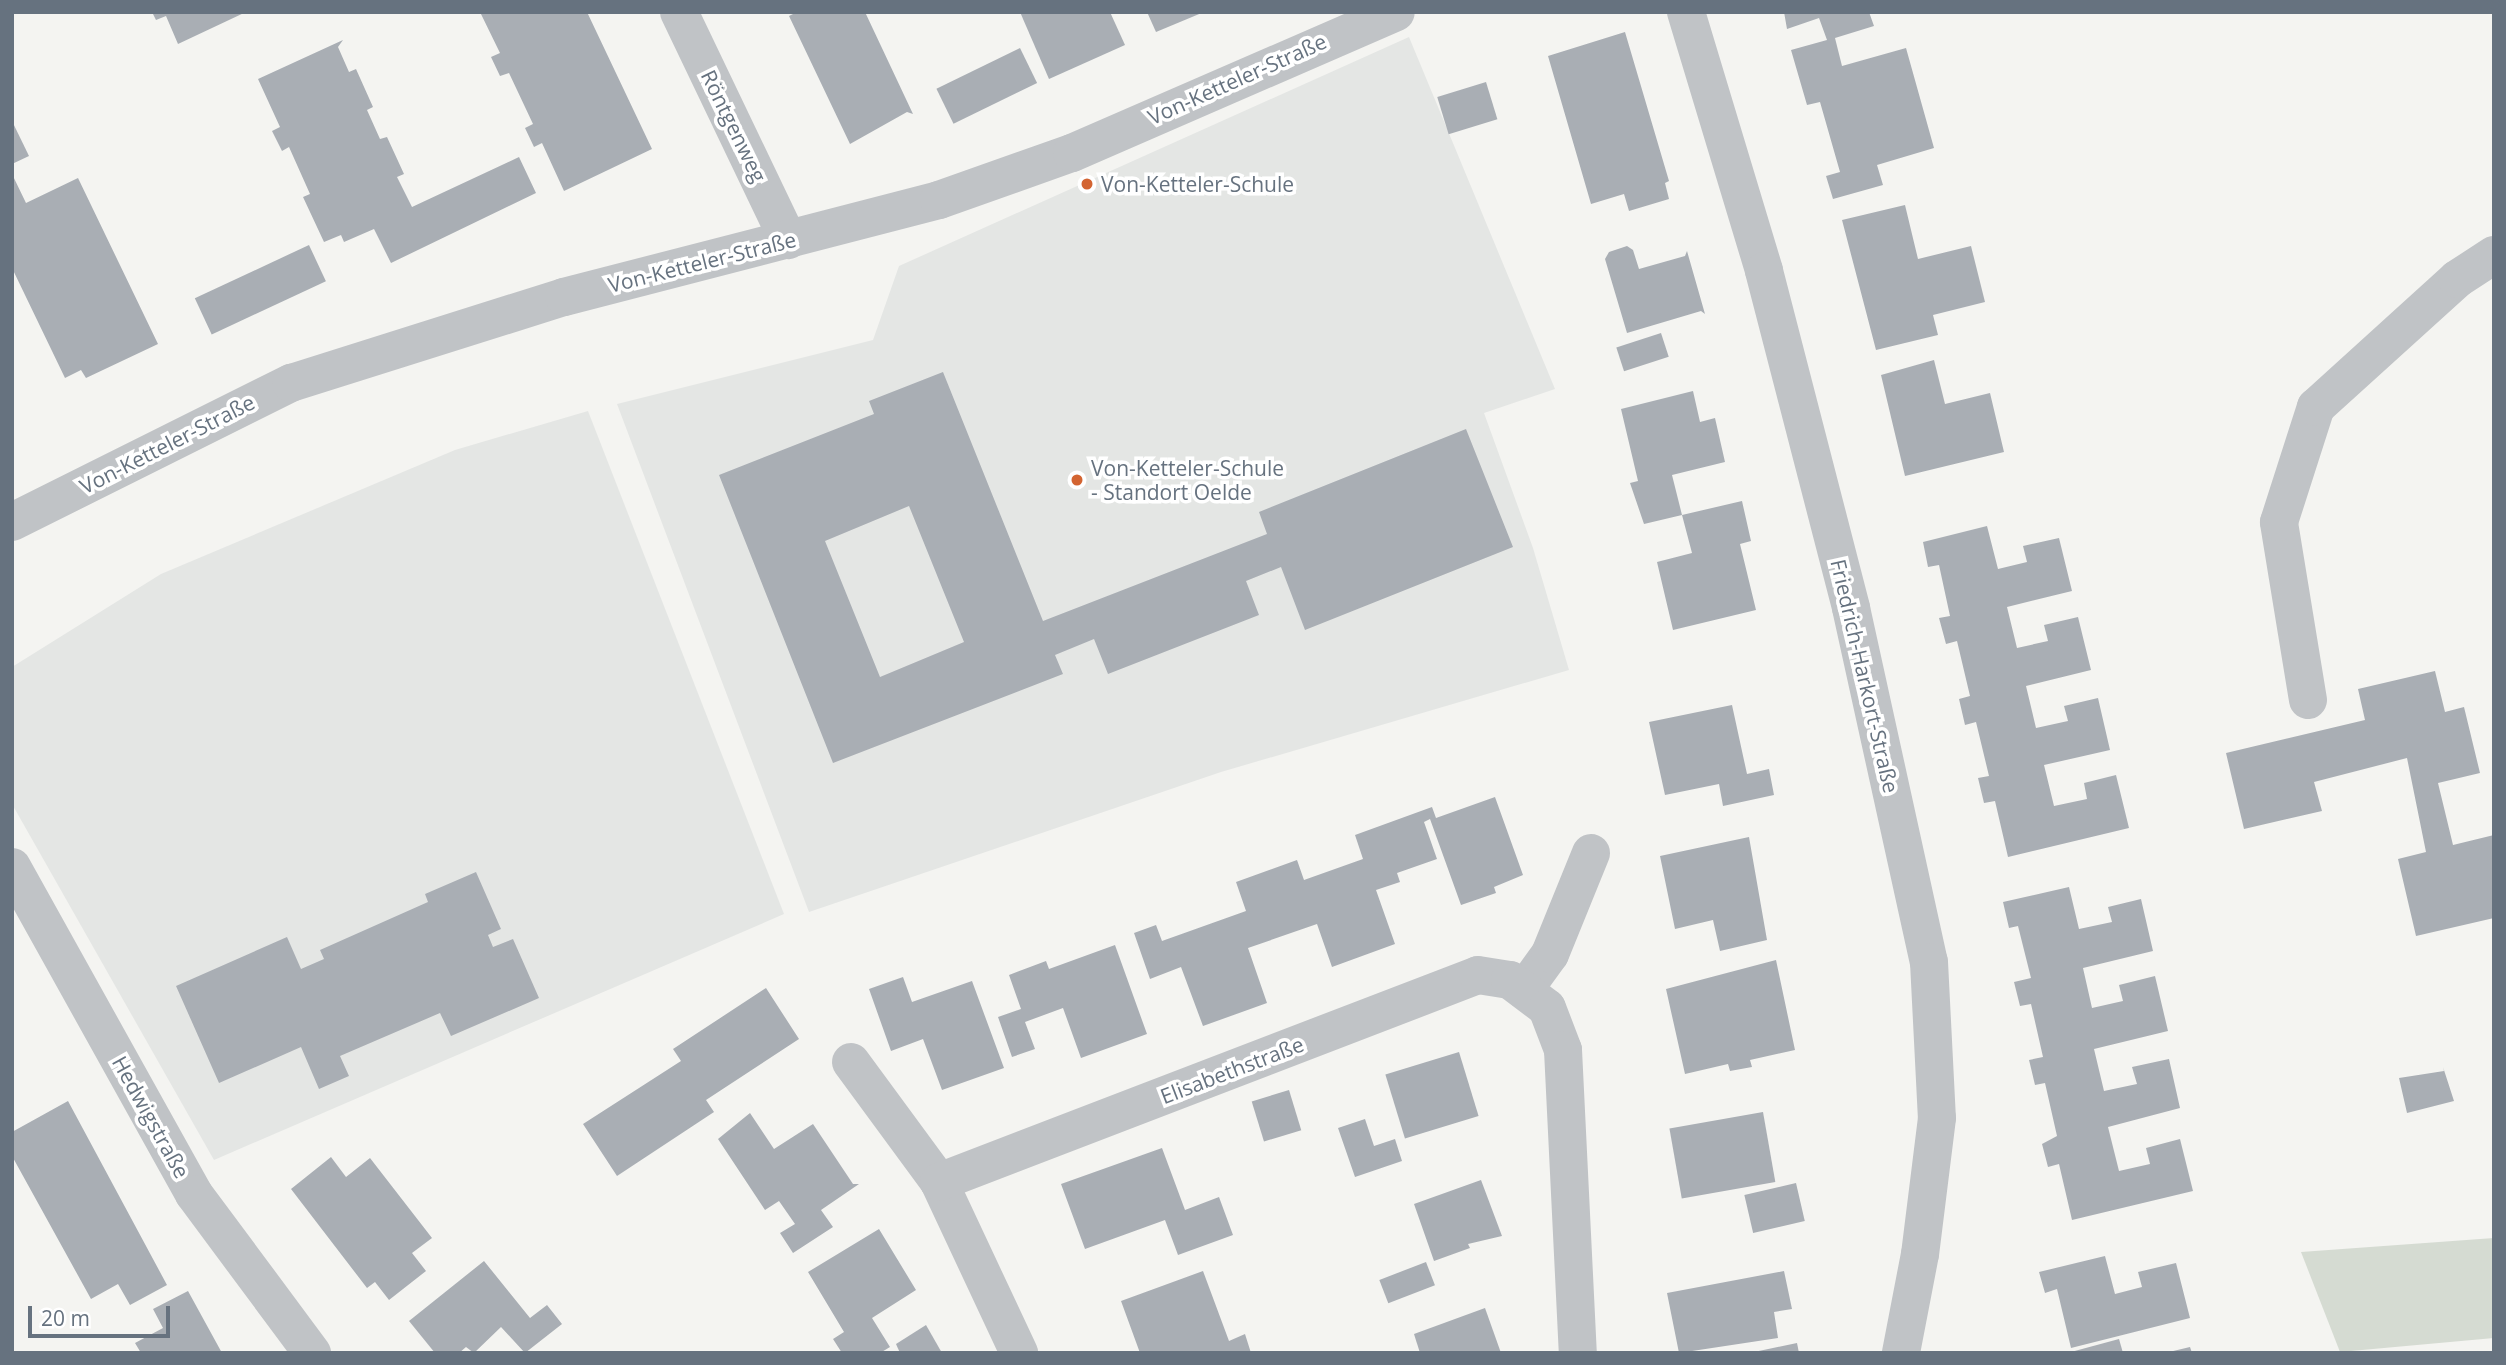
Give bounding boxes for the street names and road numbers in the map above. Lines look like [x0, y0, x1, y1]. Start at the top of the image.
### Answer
street label: Von-Ketteler-Straße [1144, 28, 1330, 130]
street label: Röntgenweg [696, 66, 772, 186]
street label: Von-Ketteler-Straße [605, 226, 799, 298]
street label: Von-Ketteler-Straße [75, 389, 259, 499]
street label: Friedrich-Harkort-Straße [1826, 557, 1904, 795]
street label: Elisabethstraße [1157, 1031, 1307, 1109]
street label: Hedwigstraße [107, 1052, 195, 1182]

